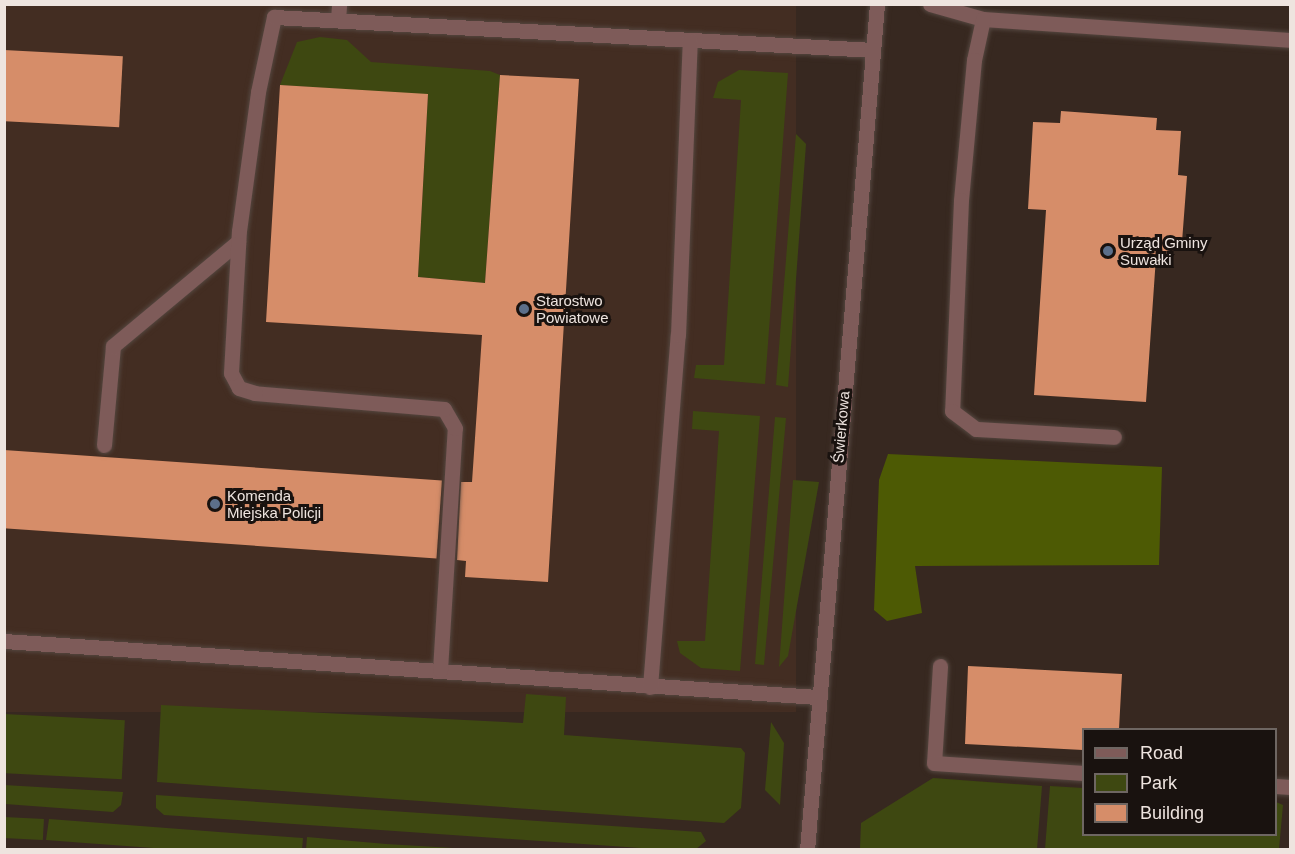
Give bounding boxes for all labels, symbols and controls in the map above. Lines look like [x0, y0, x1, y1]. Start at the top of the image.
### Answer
place label: Urząd Gminy Suwałki [1120, 233, 1208, 268]
marker: Urząd Gminy Suwałki [1101, 244, 1115, 258]
place label: Starostwo Powiatowe [536, 291, 609, 326]
marker: Starostwo Powiatowe [517, 302, 531, 316]
street label: Świerkowa [829, 390, 853, 464]
place label: Komenda Miejska Policji [227, 486, 321, 521]
marker: Komenda Miejska Policji [208, 497, 222, 511]
legend [1082, 728, 1277, 836]
text: Road [1140, 743, 1183, 763]
text: Park [1140, 773, 1177, 793]
text: Building [1140, 803, 1204, 823]

